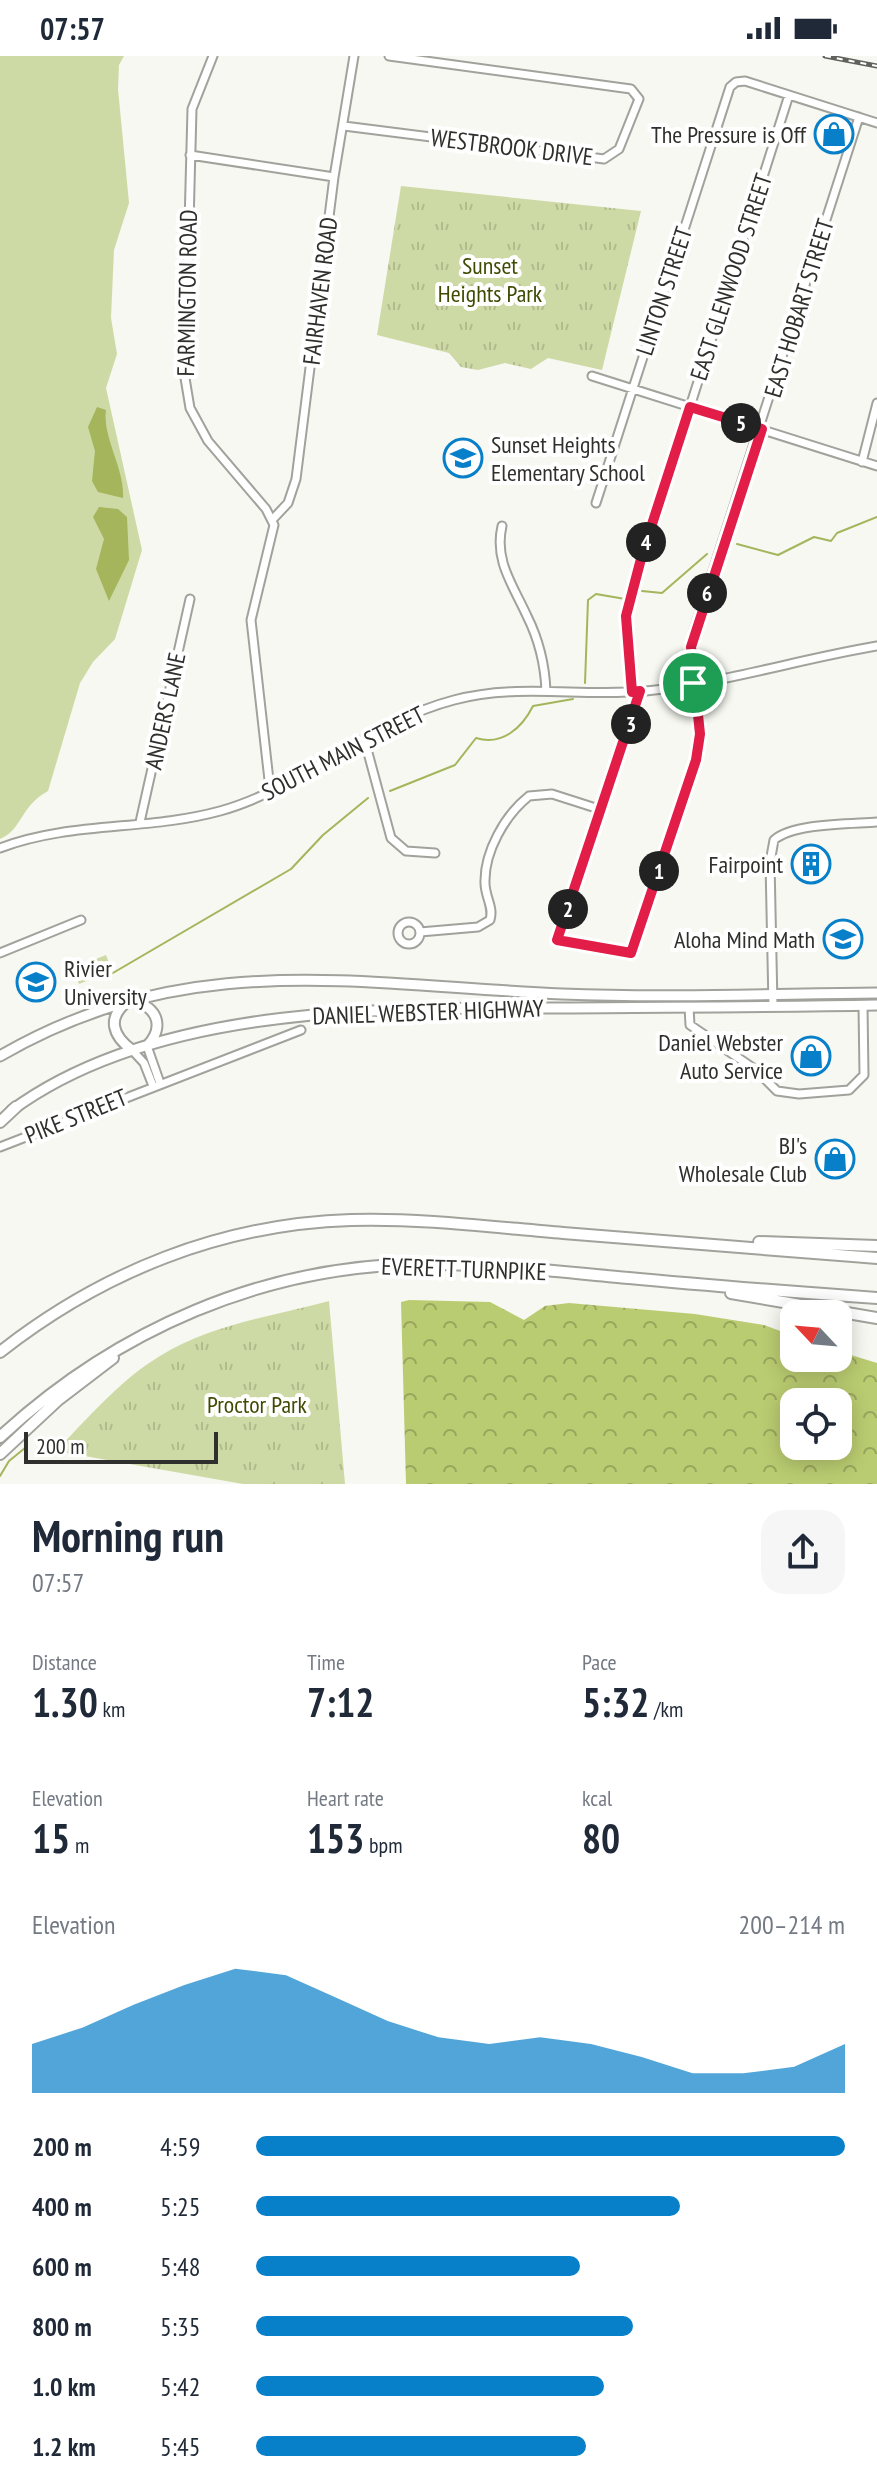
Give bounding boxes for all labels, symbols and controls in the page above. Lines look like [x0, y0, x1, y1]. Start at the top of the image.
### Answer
text: 07:57 [40, 9, 105, 48]
shop icon: The Pressure is Off [813, 113, 855, 155]
place label: The Pressure is Off [651, 119, 807, 150]
street label: WESTBROOK DRIVE [429, 122, 595, 172]
street label: EAST GLENWOOD STREET [683, 169, 779, 384]
street label: FARMINGTON ROAD [170, 209, 204, 377]
street label: FAIRHAVEN ROAD [296, 215, 344, 367]
street label: EAST HOBART STREET [757, 215, 841, 401]
street label: LINTON STREET [629, 223, 699, 359]
park label: Sunset Heights Park [438, 250, 543, 309]
pin: 5 [721, 403, 761, 443]
text: 5 [736, 409, 746, 437]
place label: Sunset Heights Elementary School [491, 429, 645, 488]
school or university icon: Sunset Heights Elementary School [442, 437, 484, 479]
pin: 4 [626, 522, 666, 562]
text: 4 [641, 528, 651, 556]
pin: 6 [687, 573, 727, 613]
text: 6 [702, 579, 712, 607]
pin [659, 649, 727, 717]
street label: ANDERS LANE [137, 650, 193, 772]
icon: arrive [671, 661, 715, 705]
street label: SOUTH MAIN STREET [256, 699, 430, 807]
pin: 3 [611, 704, 651, 744]
text: 3 [626, 710, 636, 738]
building icon: Fairpoint [790, 843, 832, 885]
place label: Fairpoint [709, 849, 783, 880]
pin: 1 [639, 851, 679, 891]
text: 1 [654, 857, 664, 885]
pin: 2 [548, 889, 588, 929]
text: 2 [563, 895, 573, 923]
school or university icon: Aloha Mind Math [822, 918, 864, 960]
place label: Aloha Mind Math [674, 924, 815, 955]
place label: Rivier University [64, 953, 147, 1012]
school or university icon: Rivier University [15, 961, 57, 1003]
street label: DANIEL WEBSTER HIGHWAY [312, 992, 544, 1032]
place label: Daniel Webster Auto Service [658, 1027, 783, 1086]
shop icon: Daniel Webster Auto Service [790, 1035, 832, 1077]
street label: PIKE STREET [20, 1081, 132, 1151]
place label: BJ's Wholesale Club [679, 1130, 807, 1189]
shop icon: BJ's Wholesale Club [814, 1138, 856, 1180]
street label: EVERETT TURNPIKE [381, 1251, 547, 1287]
north arrow [780, 1300, 852, 1372]
map controls [780, 1300, 852, 1460]
button: locate [780, 1388, 852, 1460]
park label: Proctor Park [207, 1389, 308, 1420]
scale bar [24, 1428, 218, 1464]
text: 200 m [36, 1432, 85, 1460]
text: Morning run [32, 1507, 224, 1564]
button: share [761, 1510, 845, 1594]
text: 07:57 [32, 1566, 84, 1599]
text: Distance [32, 1648, 97, 1676]
text: Time [307, 1648, 345, 1676]
text: Pace [582, 1648, 617, 1676]
text: 1.30 [32, 1676, 98, 1728]
text: 7:12 [307, 1676, 374, 1728]
text: 5:32 [582, 1676, 649, 1728]
text: km [98, 1695, 125, 1723]
text: /km [649, 1695, 683, 1723]
text: Elevation [32, 1784, 103, 1812]
text: Heart rate [307, 1784, 384, 1812]
text: kcal [582, 1784, 612, 1812]
text: 15 [32, 1812, 70, 1864]
text: 153 [307, 1812, 364, 1864]
text: 80 [582, 1812, 620, 1864]
text: m [70, 1831, 89, 1859]
text: bpm [364, 1831, 402, 1859]
text: Elevation [32, 1908, 115, 1941]
text: 200–214 m [739, 1908, 845, 1941]
text: 200 m [32, 2130, 92, 2163]
text: 4:59 [160, 2130, 200, 2163]
text: 400 m [32, 2190, 92, 2223]
text: 5:25 [160, 2190, 200, 2223]
text: 600 m [32, 2250, 92, 2283]
text: 5:48 [160, 2250, 200, 2283]
text: 800 m [32, 2310, 92, 2343]
text: 5:35 [160, 2310, 200, 2343]
text: 1.0 km [32, 2370, 96, 2403]
text: 5:42 [160, 2370, 200, 2403]
text: 1.2 km [32, 2430, 96, 2463]
text: 5:45 [160, 2430, 200, 2463]

